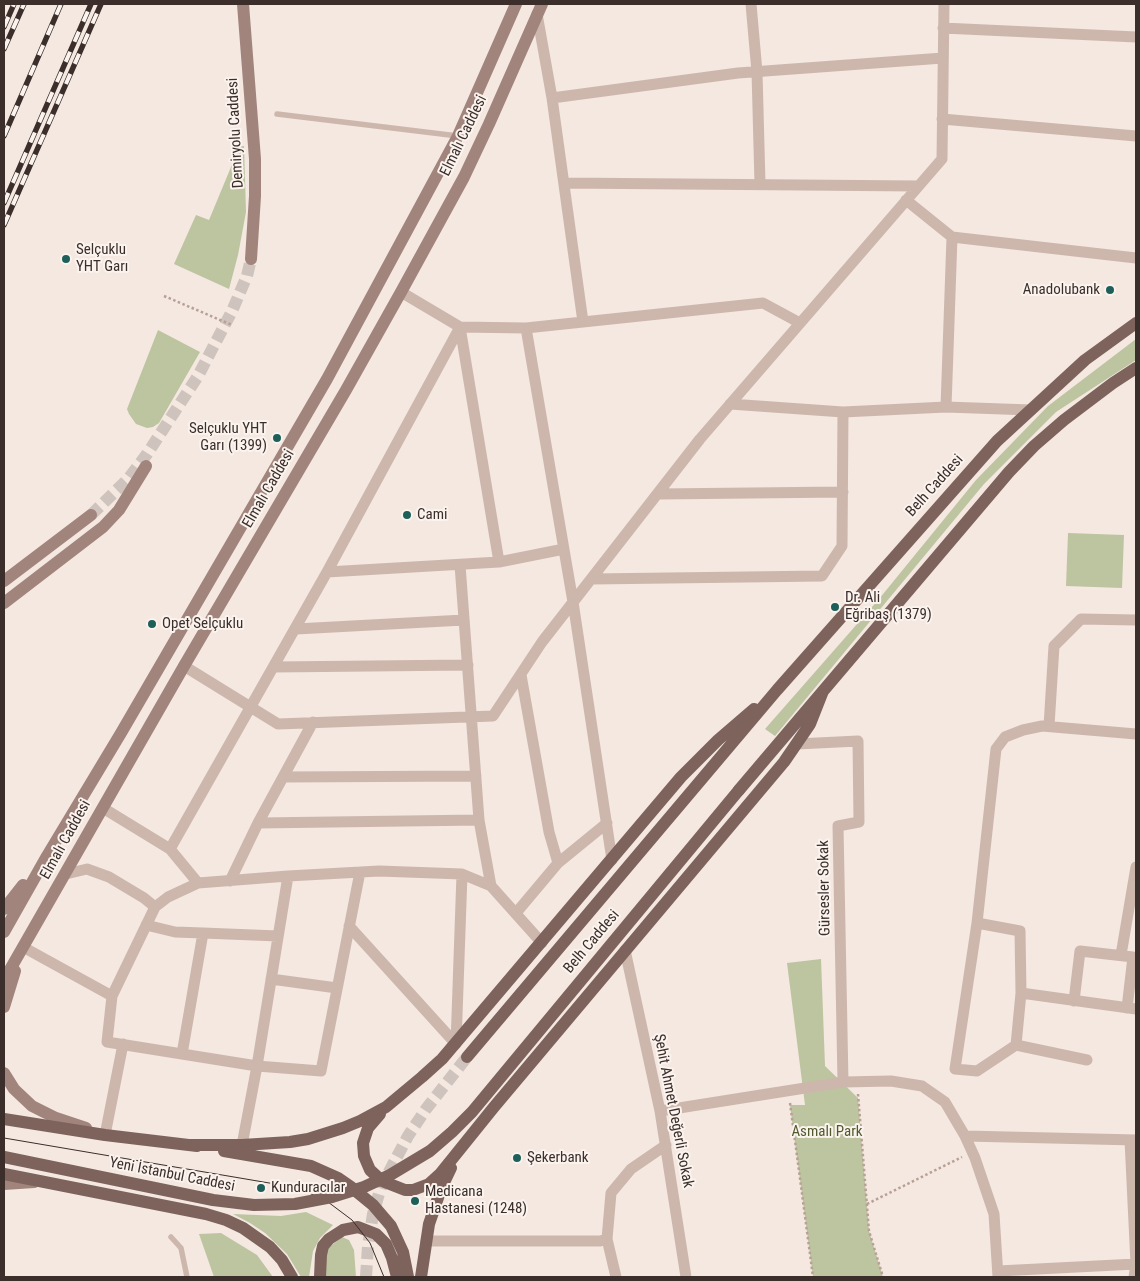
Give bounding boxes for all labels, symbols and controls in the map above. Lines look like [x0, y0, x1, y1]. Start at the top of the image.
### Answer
street label: Demiryolu Caddesi [224, 77, 248, 189]
street label: Elmalı Caddesi [437, 93, 491, 179]
place label: Selçuklu YHT Garı [76, 241, 128, 276]
marker: Selçuklu YHT Garı [60, 253, 72, 265]
place label: Anadolubank [1023, 281, 1100, 299]
marker: Anadolubank [1104, 284, 1116, 296]
place label: Selçuklu YHT Garı (1399) [189, 420, 267, 455]
marker: Selçuklu YHT Garı (1399) [271, 432, 283, 444]
street label: Elmalı Caddesi [239, 447, 299, 531]
street label: Belh Caddesi [902, 451, 968, 521]
place label: Cami [417, 506, 447, 524]
marker: Cami [401, 509, 413, 521]
place label: Dr. Ali Eğribaş (1379) [845, 589, 932, 624]
marker: Dr. Ali Eğribaş (1379) [829, 601, 841, 613]
place label: Opet Selçuklu [162, 615, 243, 633]
marker: Opet Selçuklu [146, 618, 158, 630]
street label: Elmalı Caddesi [37, 797, 95, 883]
street label: Gürsesler Sokak [815, 840, 835, 936]
street label: Belh Caddesi [560, 907, 624, 977]
street label: Şehit Ahmet Değerli Sokak [649, 1033, 697, 1189]
park label: Asmalı Park [791, 1123, 863, 1141]
place label: Şekerbank [527, 1149, 589, 1167]
marker: Şekerbank [511, 1152, 523, 1164]
street label: Yeni İstanbul Caddesi [108, 1154, 236, 1196]
place label: Kunduracılar [271, 1179, 345, 1197]
marker: Kunduracılar [255, 1182, 267, 1194]
place label: Medicana Hastanesi (1248) [425, 1183, 527, 1218]
marker: Medicana Hastanesi (1248) [409, 1195, 421, 1207]

